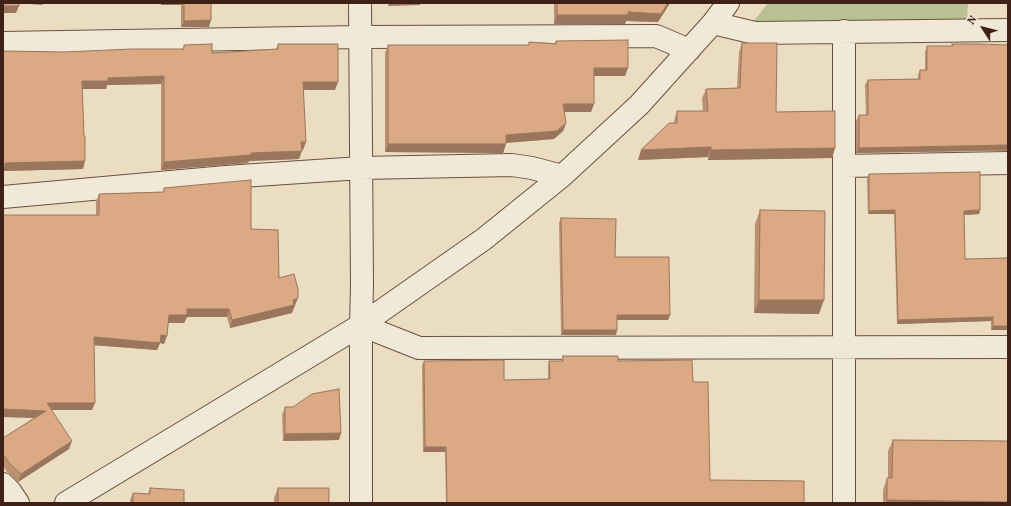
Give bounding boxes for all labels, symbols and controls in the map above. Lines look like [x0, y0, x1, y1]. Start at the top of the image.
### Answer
north arrow [963, 8, 1003, 48]
text: N [964, 13, 981, 28]

